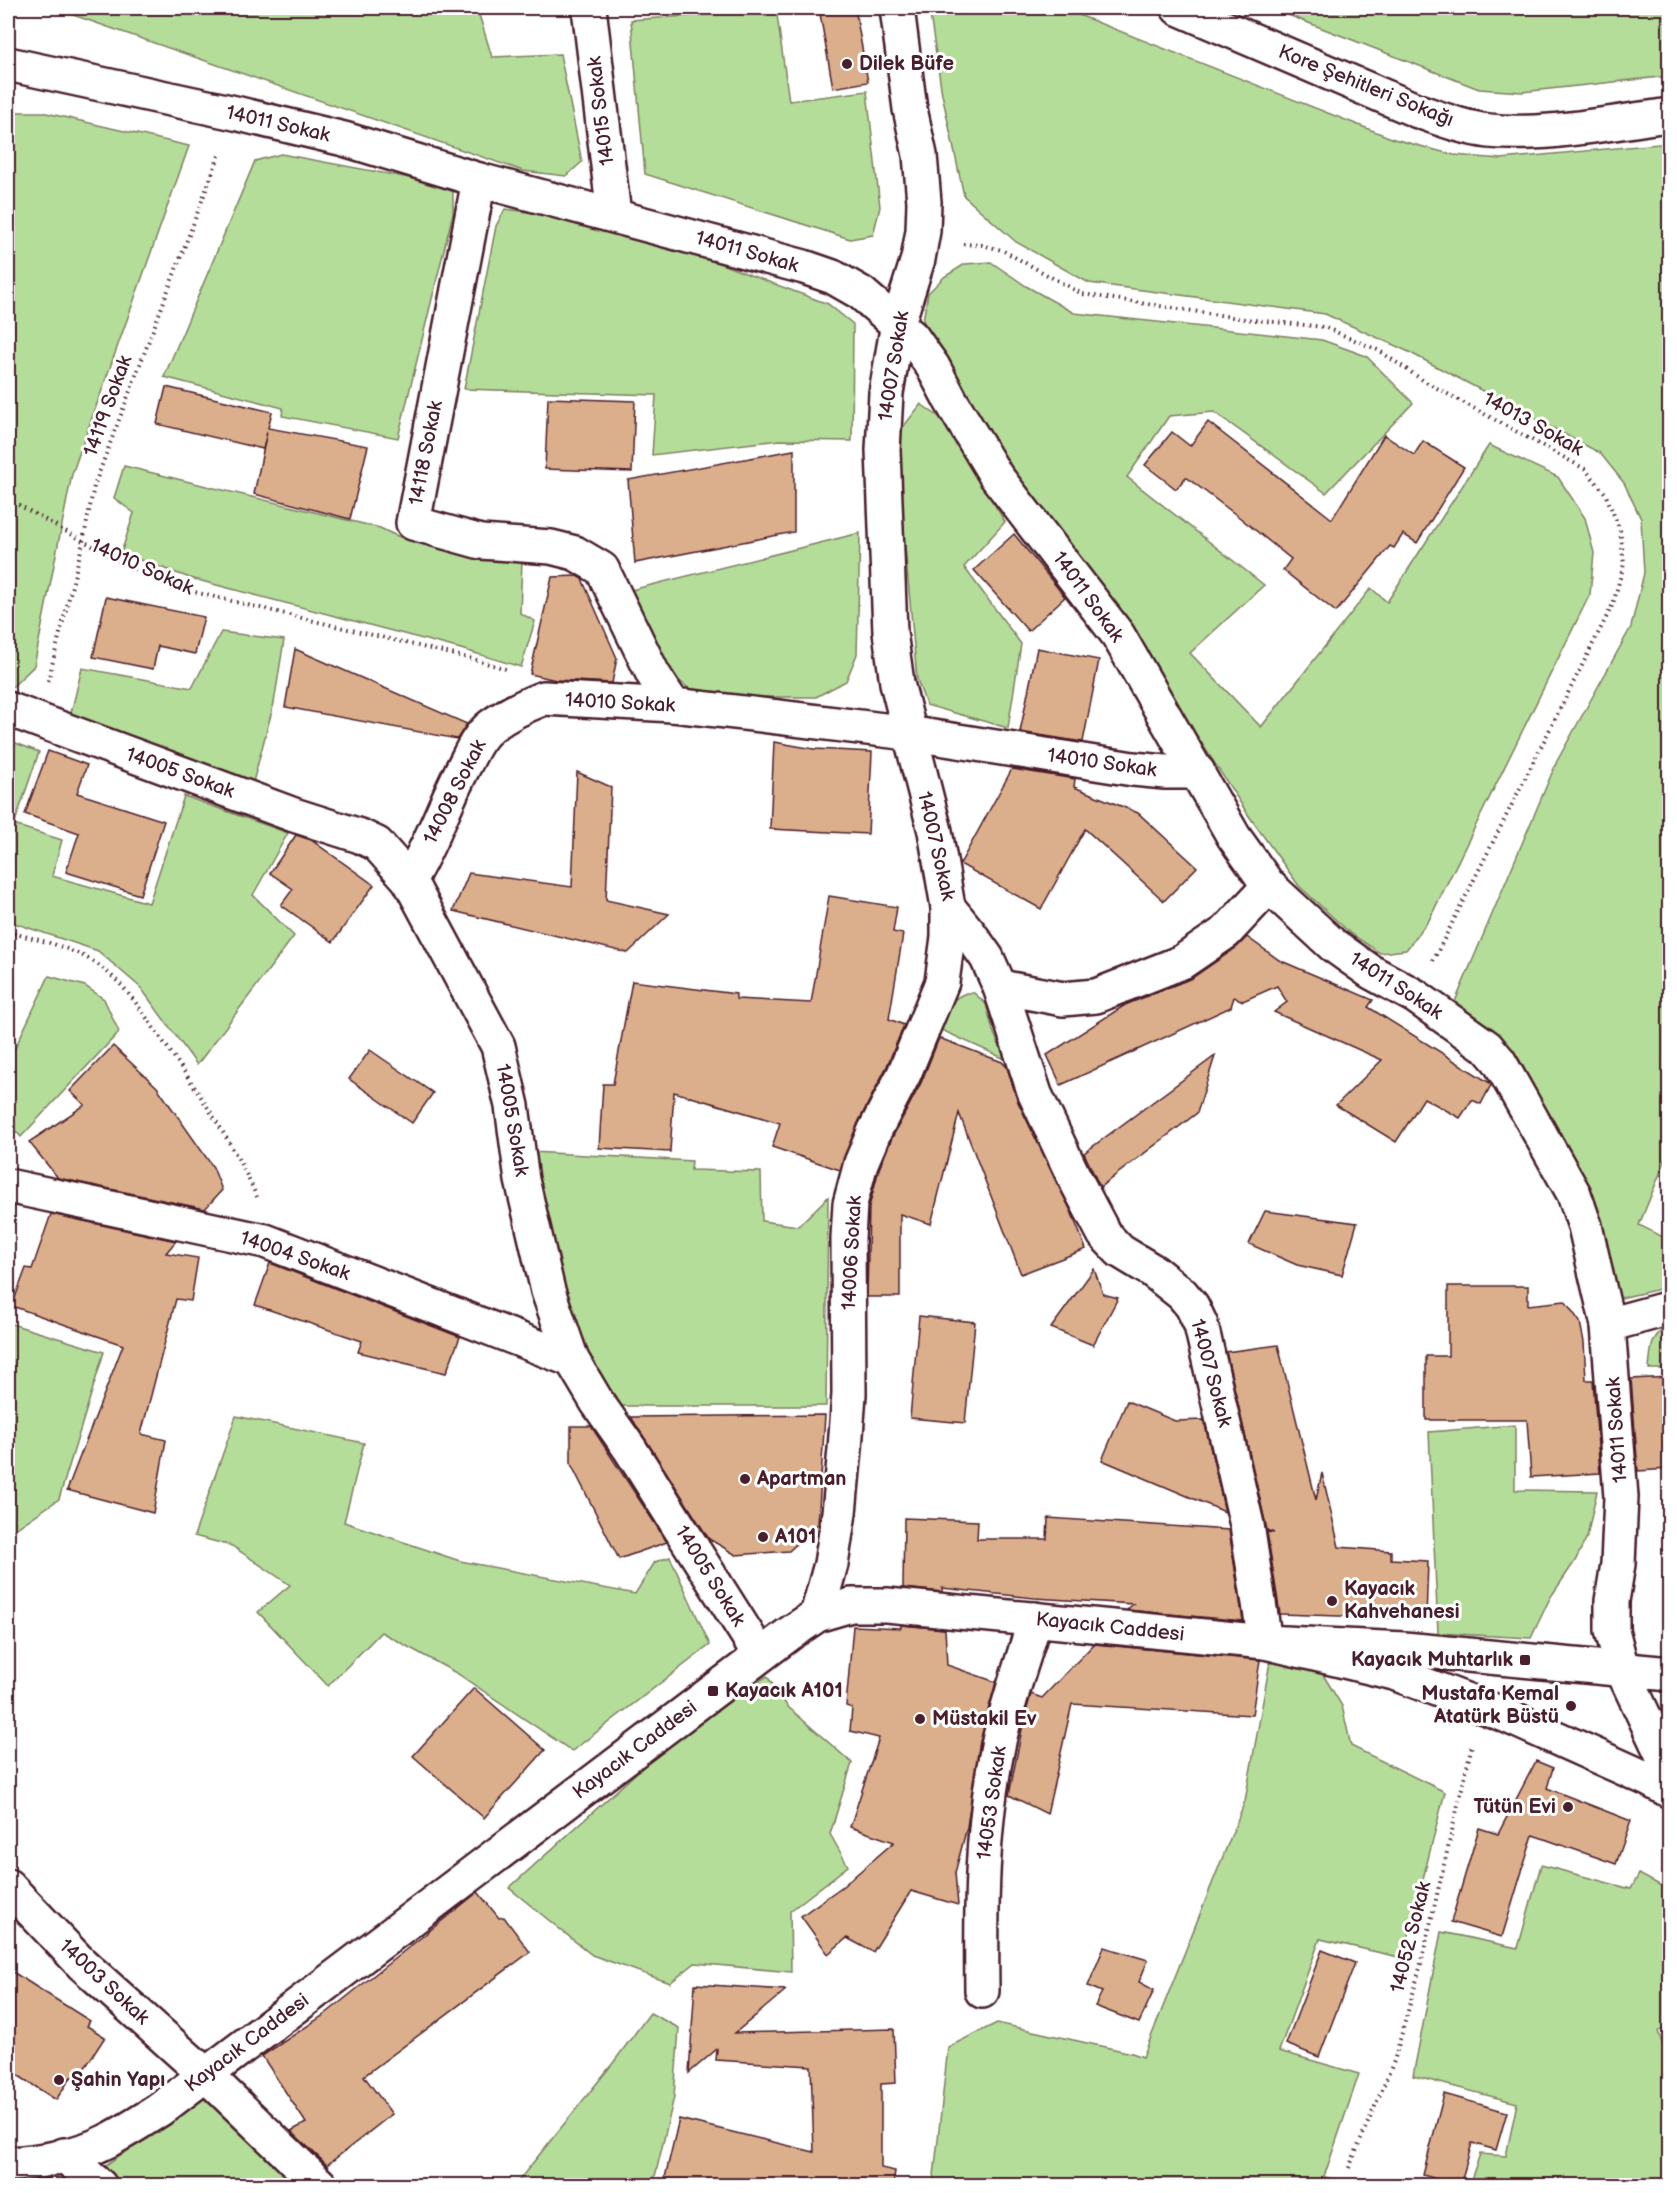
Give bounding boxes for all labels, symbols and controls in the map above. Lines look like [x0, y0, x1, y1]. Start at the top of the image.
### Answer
street label: Kore Şehitleri Sokağı [1275, 40, 1457, 132]
place label: Dilek Büfe [859, 52, 954, 76]
street label: 14015 Sokak [582, 55, 620, 167]
marker: Dilek Büfe [840, 57, 854, 71]
street label: 14011 Sokak [224, 100, 333, 148]
street label: 14011 Sokak [693, 226, 802, 278]
street label: 14007 Sokak [873, 309, 915, 423]
street label: 14119 Sokak [79, 352, 137, 460]
street label: 14013 Sokak [1479, 387, 1587, 461]
street label: 14118 Sokak [404, 398, 448, 507]
street label: 14010 Sokak [87, 534, 197, 600]
street label: 14011 Sokak [1047, 547, 1129, 647]
street label: 14010 Sokak [564, 688, 676, 718]
street label: 14008 Sokak [418, 736, 492, 848]
street label: 14005 Sokak [122, 742, 238, 804]
street label: 14010 Sokak [1046, 743, 1158, 783]
street label: 14007 Sokak [912, 789, 960, 903]
street label: 14011 Sokak [1345, 947, 1447, 1025]
street label: 14005 Sokak [490, 1062, 534, 1178]
street label: 14006 Sokak [837, 1195, 867, 1311]
street label: 14004 Sokak [237, 1226, 353, 1286]
street label: 14007 Sokak [1185, 1316, 1237, 1430]
street label: 14011 Sokak [1601, 1376, 1633, 1484]
place label: Apartman [756, 1467, 847, 1491]
marker: Apartman [738, 1472, 752, 1486]
street label: 14005 Sokak [670, 1521, 750, 1631]
place label: A101 [774, 1525, 817, 1549]
marker: A101 [756, 1530, 770, 1544]
place label: Kayacık Kahvehanesi [1344, 1577, 1460, 1624]
marker: Kayacık Kahvehanesi [1325, 1594, 1339, 1608]
street label: Kayacık Caddesi [1034, 1607, 1186, 1647]
place label: Kayacık Muhtarlık [1351, 1648, 1514, 1672]
marker: Kayacık Muhtarlık [1518, 1653, 1532, 1667]
place label: Kayacık A101 [725, 1679, 843, 1703]
place label: Mustafa Kemal Atatürk Büstü [1421, 1682, 1559, 1729]
marker: Kayacık A101 [706, 1684, 720, 1698]
street label: Kayacık Caddesi [568, 1695, 702, 1805]
marker: Mustafa Kemal Atatürk Büstü [1564, 1699, 1578, 1713]
place label: Müstakil Ev [932, 1707, 1037, 1731]
marker: Müstakil Ev [913, 1712, 927, 1726]
street label: 14053 Sokak [972, 1744, 1012, 1861]
place label: Tütün Evi [1473, 1795, 1556, 1819]
marker: Tütün Evi [1561, 1800, 1575, 1814]
street label: 14052 Sokak [1386, 1879, 1436, 1995]
street label: 14003 Sokak [54, 1934, 154, 2030]
street label: Kayacık Caddesi [180, 1988, 314, 2098]
place label: Şahin Yapı [71, 2068, 165, 2092]
marker: Şahin Yapı [52, 2073, 66, 2087]

